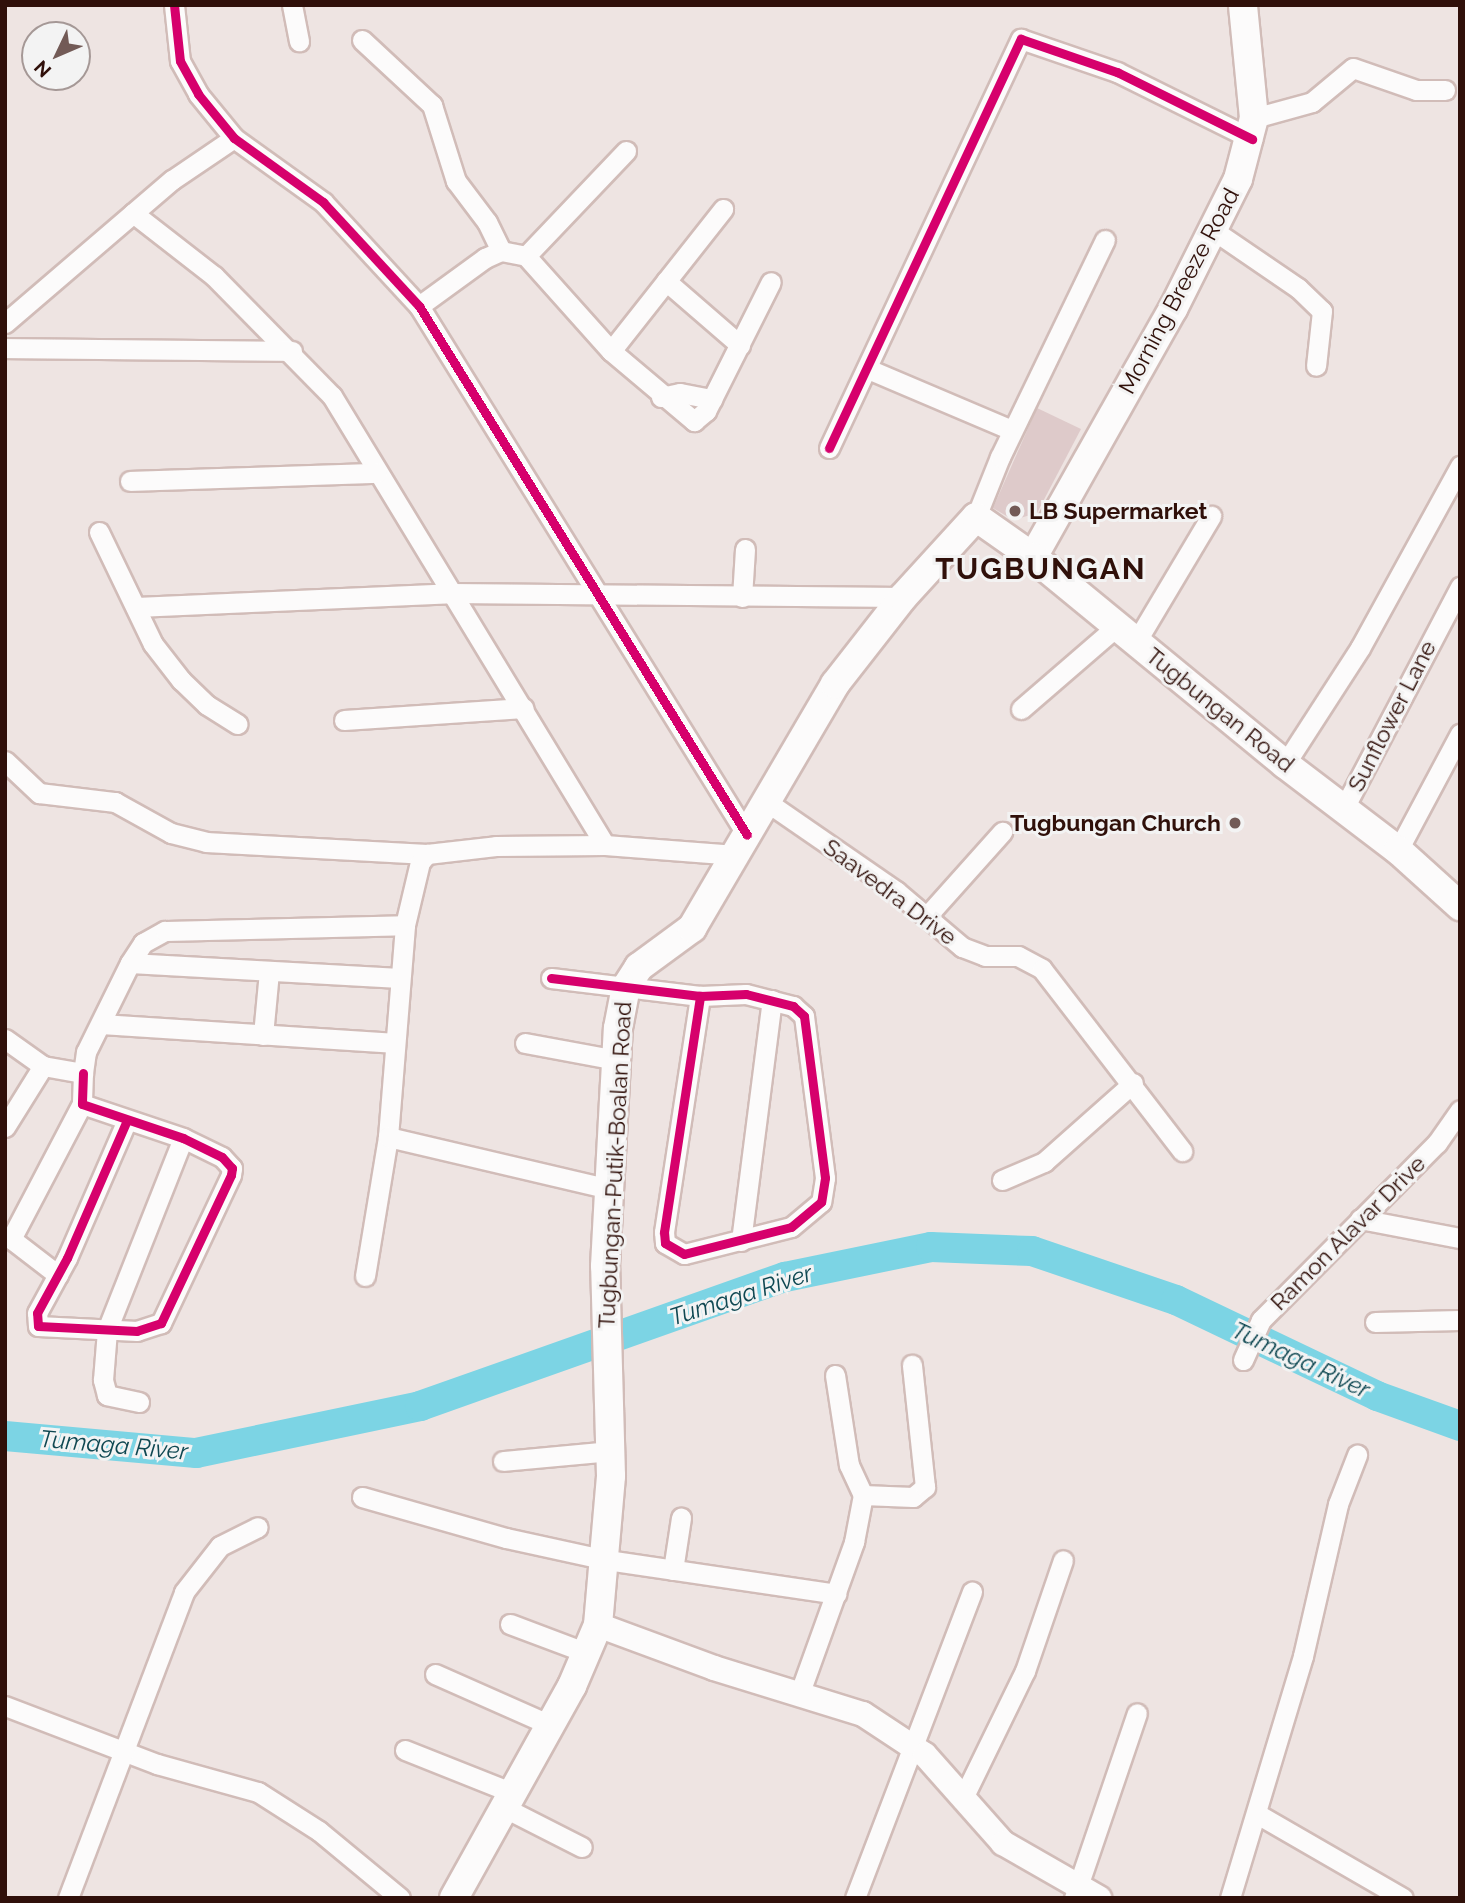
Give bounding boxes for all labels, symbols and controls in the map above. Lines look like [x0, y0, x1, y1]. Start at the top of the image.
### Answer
north arrow [21, 21, 91, 91]
text: N [29, 56, 55, 82]
street label: Morning Breeze Road [1113, 183, 1245, 399]
place label: LB Supermarket [1029, 497, 1207, 525]
marker: LB Supermarket [1007, 503, 1023, 519]
district label: TUGBUNGAN [936, 551, 1146, 587]
street label: Sunflower Lane [1342, 636, 1442, 796]
street label: Tugbungan Road [1140, 642, 1300, 778]
place label: Tugbungan Church [1010, 809, 1221, 837]
marker: Tugbungan Church [1227, 815, 1243, 831]
street label: Saavedra Drive [818, 833, 962, 951]
street label: Tugbungan-Putik-Boalan Road [593, 1001, 637, 1329]
street label: Ramon Alavar Drive [1264, 1149, 1432, 1317]
water label: Tumaga River [666, 1258, 816, 1332]
water label: Tumaga River [1228, 1316, 1374, 1404]
water label: Tumaga River [39, 1424, 189, 1466]

